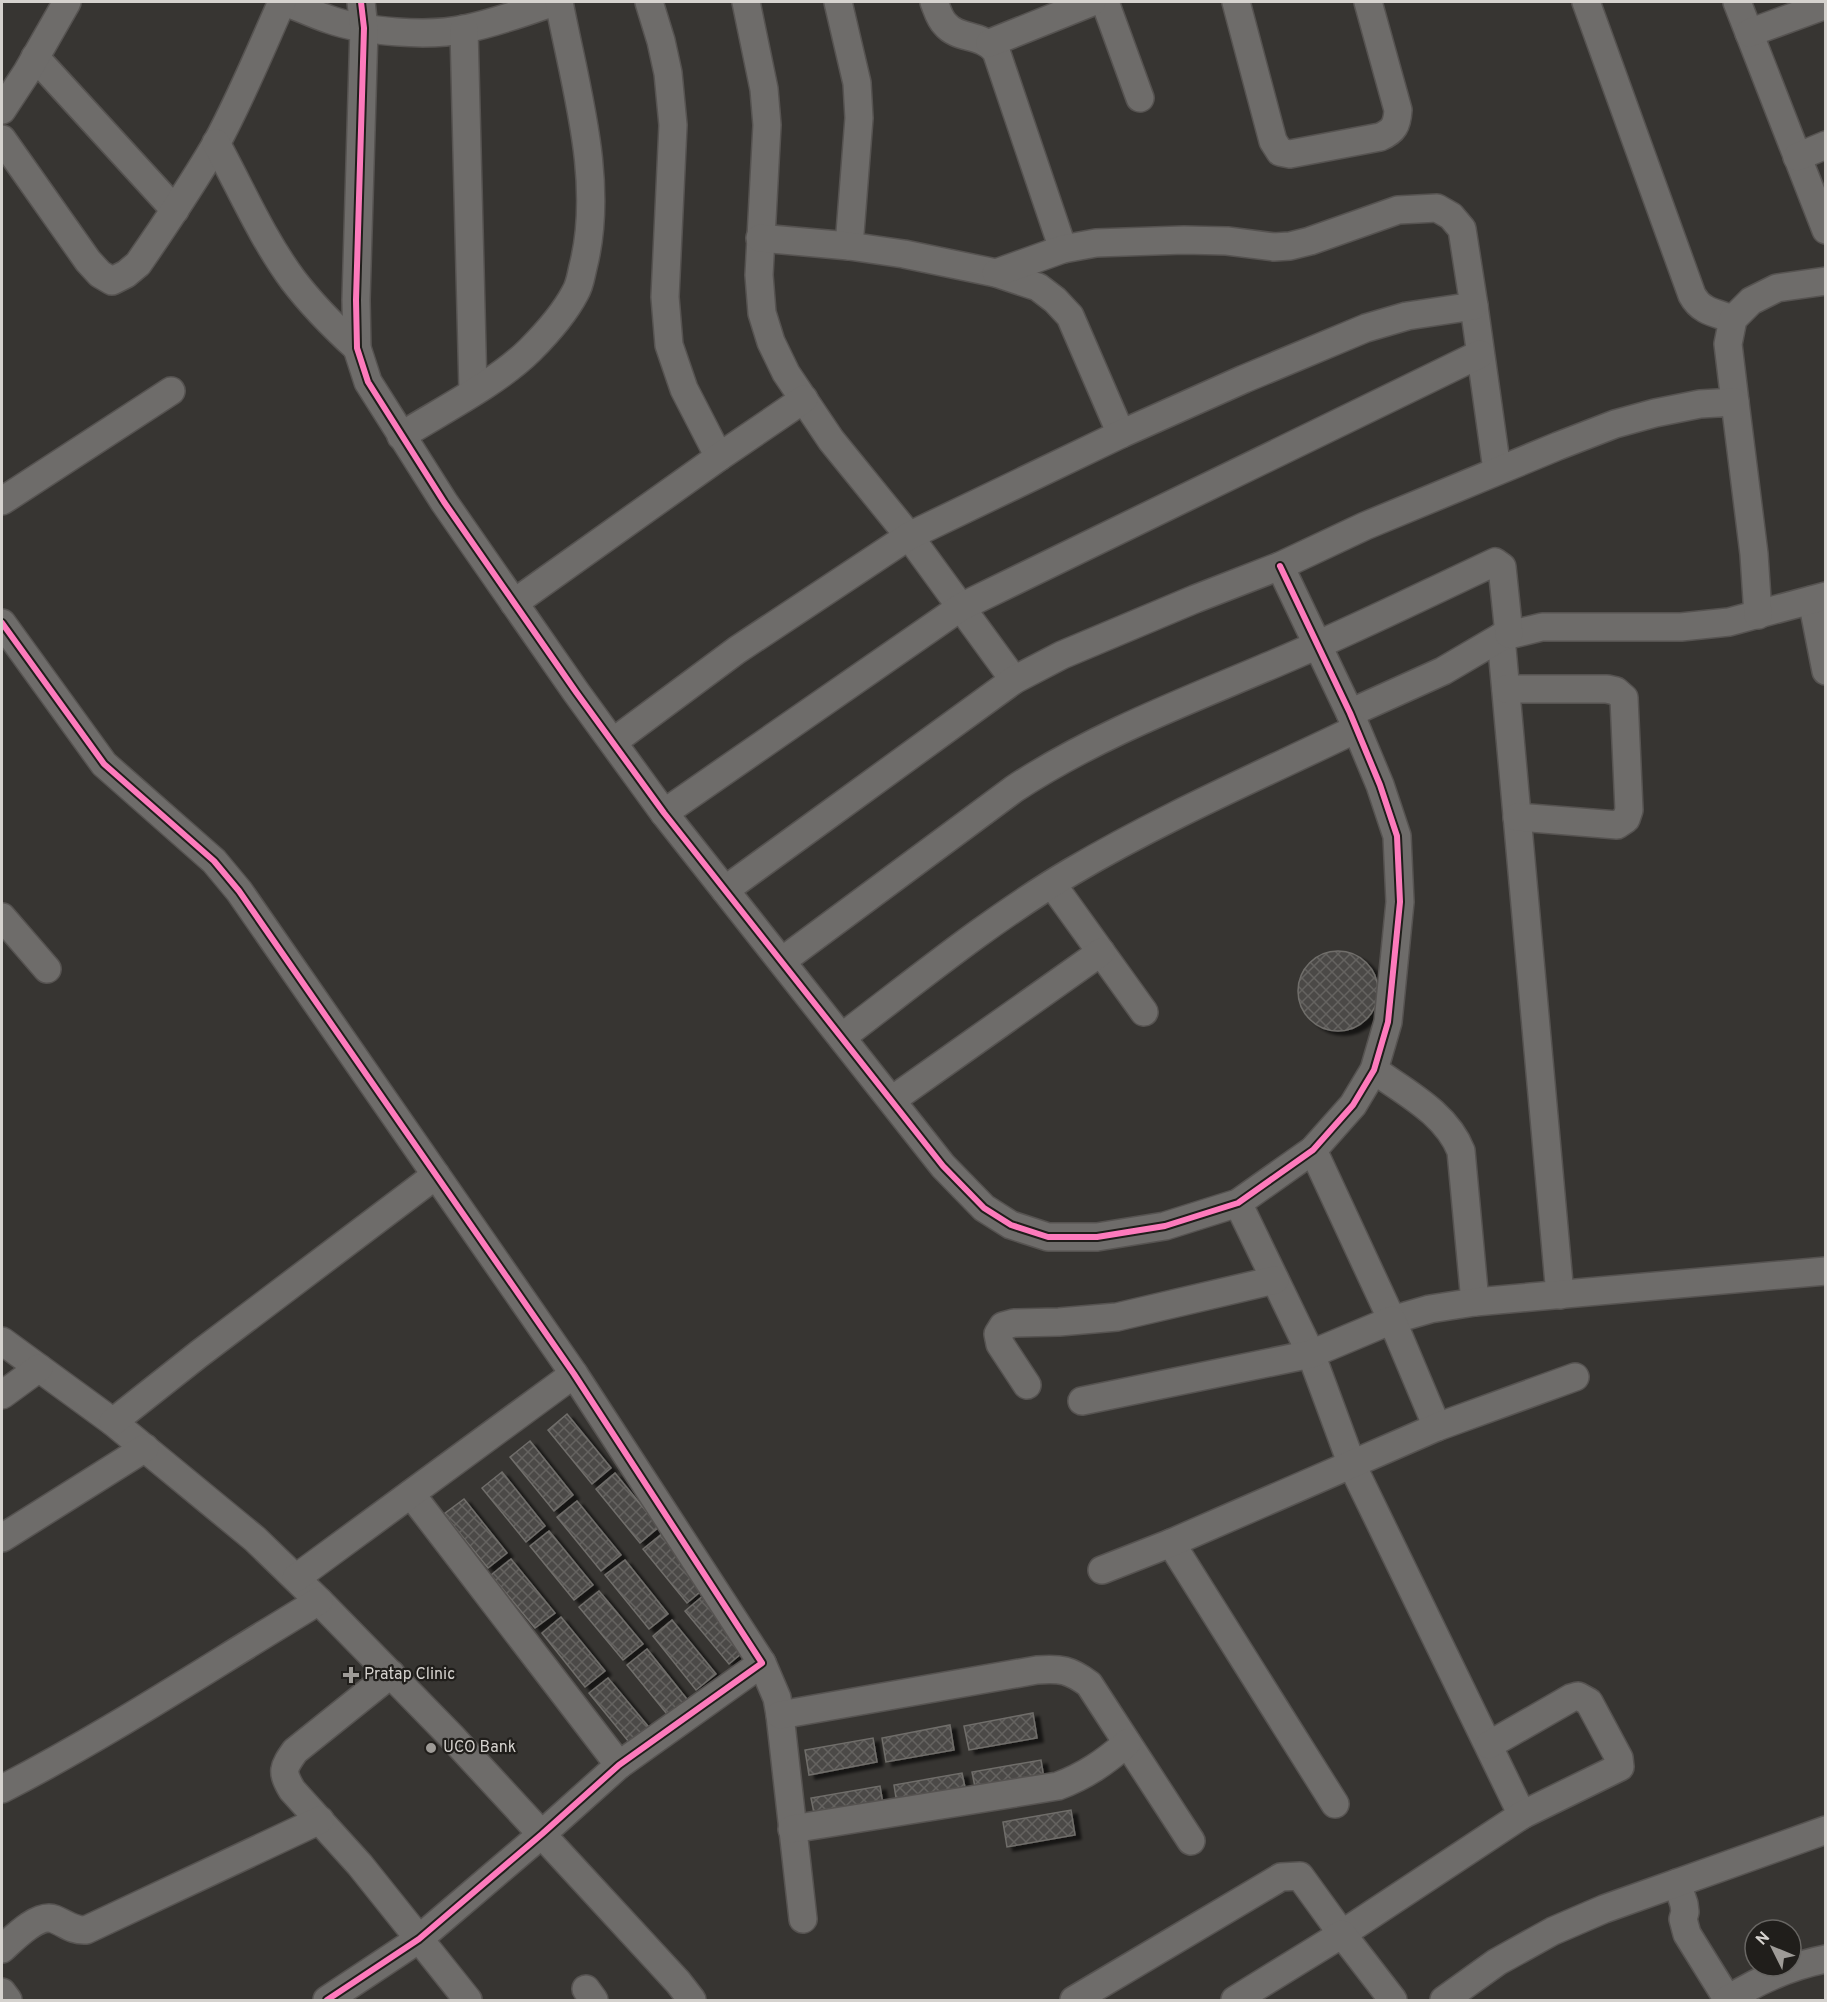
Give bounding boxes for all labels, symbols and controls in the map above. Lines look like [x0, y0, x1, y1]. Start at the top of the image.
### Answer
place label: Pratap Clinic [364, 1665, 455, 1685]
marker: Pratap Clinic [342, 1666, 360, 1684]
place label: UCO Bank [443, 1738, 516, 1758]
marker: UCO Bank [424, 1741, 438, 1755]
north arrow [1743, 1918, 1803, 1978]
text: N [1752, 1928, 1775, 1950]

